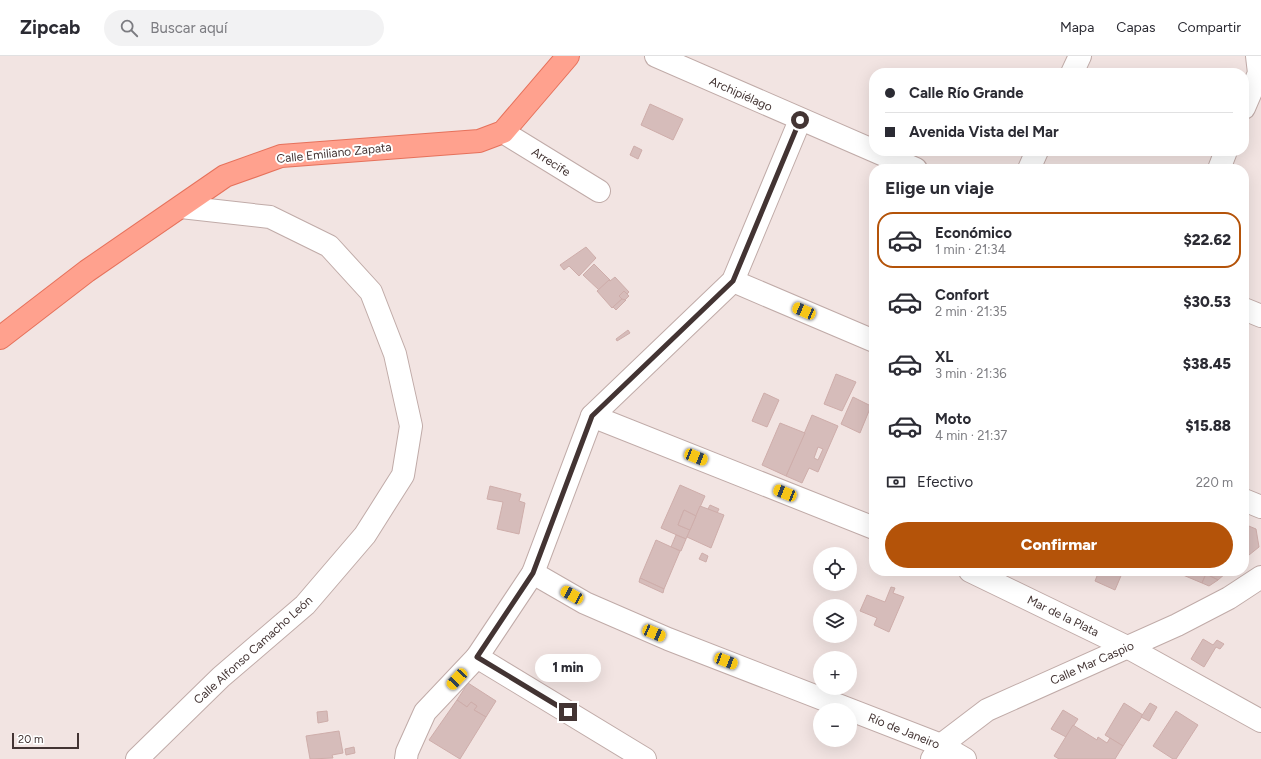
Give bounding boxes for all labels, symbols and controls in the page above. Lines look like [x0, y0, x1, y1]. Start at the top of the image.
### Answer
search box [104, 10, 384, 46]
text: Zipcab [20, 16, 80, 39]
icon: search [118, 17, 140, 39]
text: Buscar aquí [150, 19, 227, 37]
text: Mapa [1060, 19, 1094, 36]
text: Capas [1116, 19, 1155, 36]
text: Compartir [1177, 19, 1241, 36]
street label: Archipiélago [707, 74, 775, 114]
text: Calle Río Grande [909, 84, 1024, 102]
route start [791, 111, 809, 129]
text: Avenida Vista del Mar [909, 123, 1059, 141]
street label: Calle Emiliano Zapata [276, 140, 392, 166]
street label: Arrecife [529, 145, 573, 180]
text: Elige un viaje [885, 177, 994, 199]
icon: car [887, 222, 923, 258]
text: Económico [935, 224, 1012, 242]
text: $22.62 [1183, 231, 1231, 249]
text: 1 min · 21:34 [935, 242, 1006, 257]
icon: car [887, 284, 923, 320]
text: Confort [935, 286, 989, 304]
text: $30.53 [1183, 293, 1231, 311]
car [791, 301, 817, 321]
text: 2 min · 21:35 [935, 304, 1007, 319]
icon: car [887, 346, 923, 382]
text: XL [935, 348, 953, 366]
text: $38.45 [1183, 355, 1231, 373]
text: 3 min · 21:36 [935, 366, 1007, 381]
icon: car [887, 408, 923, 444]
text: Moto [935, 410, 971, 428]
text: $15.88 [1185, 417, 1231, 435]
text: 4 min · 21:37 [935, 428, 1007, 443]
car [683, 447, 709, 467]
icon: cash [885, 471, 907, 493]
text: Efectivo [917, 473, 973, 491]
text: 220 m [1196, 475, 1233, 490]
car [772, 483, 798, 503]
button: Confirmar [885, 522, 1233, 568]
map controls [813, 547, 857, 747]
button: locate [813, 547, 857, 591]
car [559, 584, 585, 606]
street label: Calle Alfonso Camacho León [191, 593, 315, 707]
street label: Mar de la Plata [1025, 593, 1101, 639]
button: layers [813, 599, 857, 643]
car [641, 623, 667, 643]
street label: Calle Mar Caspio [1048, 638, 1136, 688]
car [713, 651, 739, 671]
button: + [813, 651, 857, 695]
callout: 1 min [535, 654, 601, 682]
text: 1 min [552, 660, 584, 675]
car [444, 666, 470, 692]
route end [559, 703, 577, 721]
button: − [813, 703, 857, 747]
street label: Río de Janeiro [866, 710, 942, 752]
scale bar [12, 731, 79, 750]
text: 20 m [18, 733, 43, 746]

